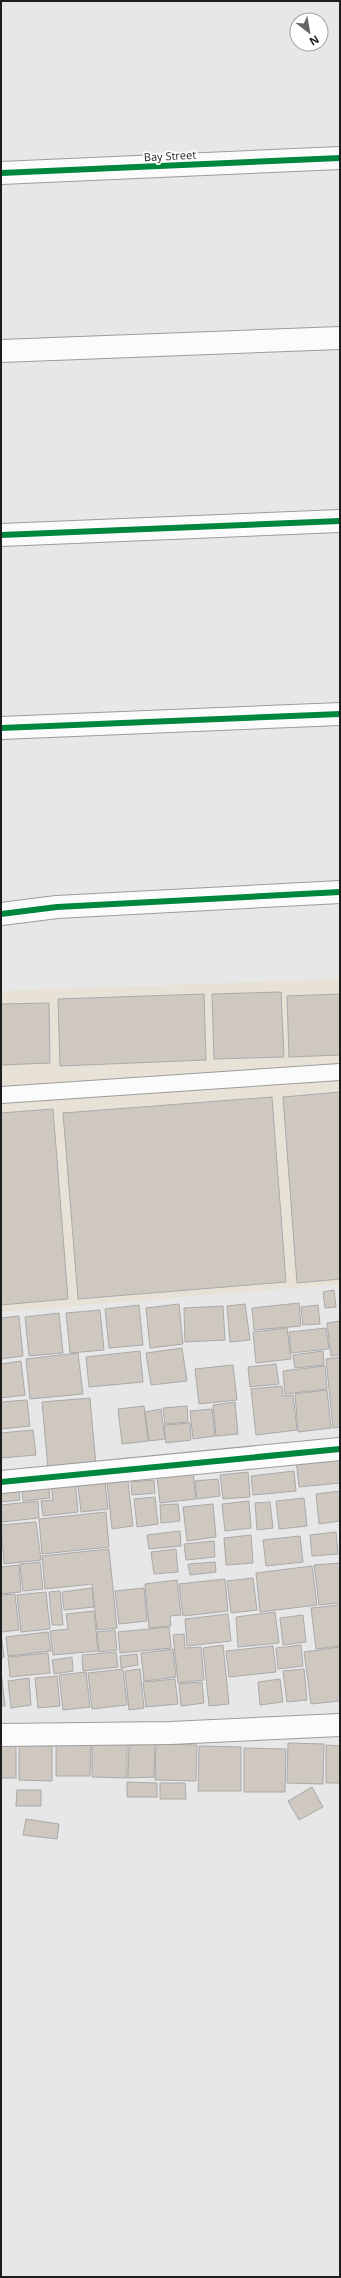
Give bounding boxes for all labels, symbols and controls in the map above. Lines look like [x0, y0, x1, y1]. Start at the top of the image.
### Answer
north arrow [289, 12, 329, 52]
text: N [307, 32, 322, 50]
street label: Bay Street [143, 147, 197, 164]

